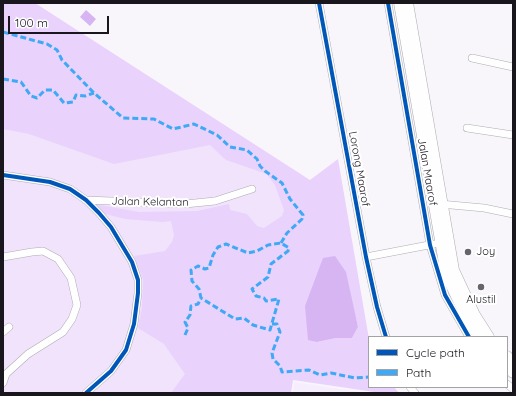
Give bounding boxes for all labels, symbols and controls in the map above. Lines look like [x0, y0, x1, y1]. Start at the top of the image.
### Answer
scale bar [10, 8, 111, 34]
text: 100 m [15, 15, 48, 30]
street label: Lorong Maarof [346, 130, 372, 208]
street label: Jalan Maarof [415, 137, 439, 207]
street label: Jalan Kelantan [111, 195, 189, 209]
place label: Joy [476, 245, 495, 259]
marker: Joy [463, 247, 473, 257]
marker: Alustil [476, 282, 486, 292]
place label: Alustil [466, 293, 496, 307]
legend [368, 336, 508, 388]
text: Cycle path [406, 345, 465, 360]
text: Path [406, 365, 431, 380]

